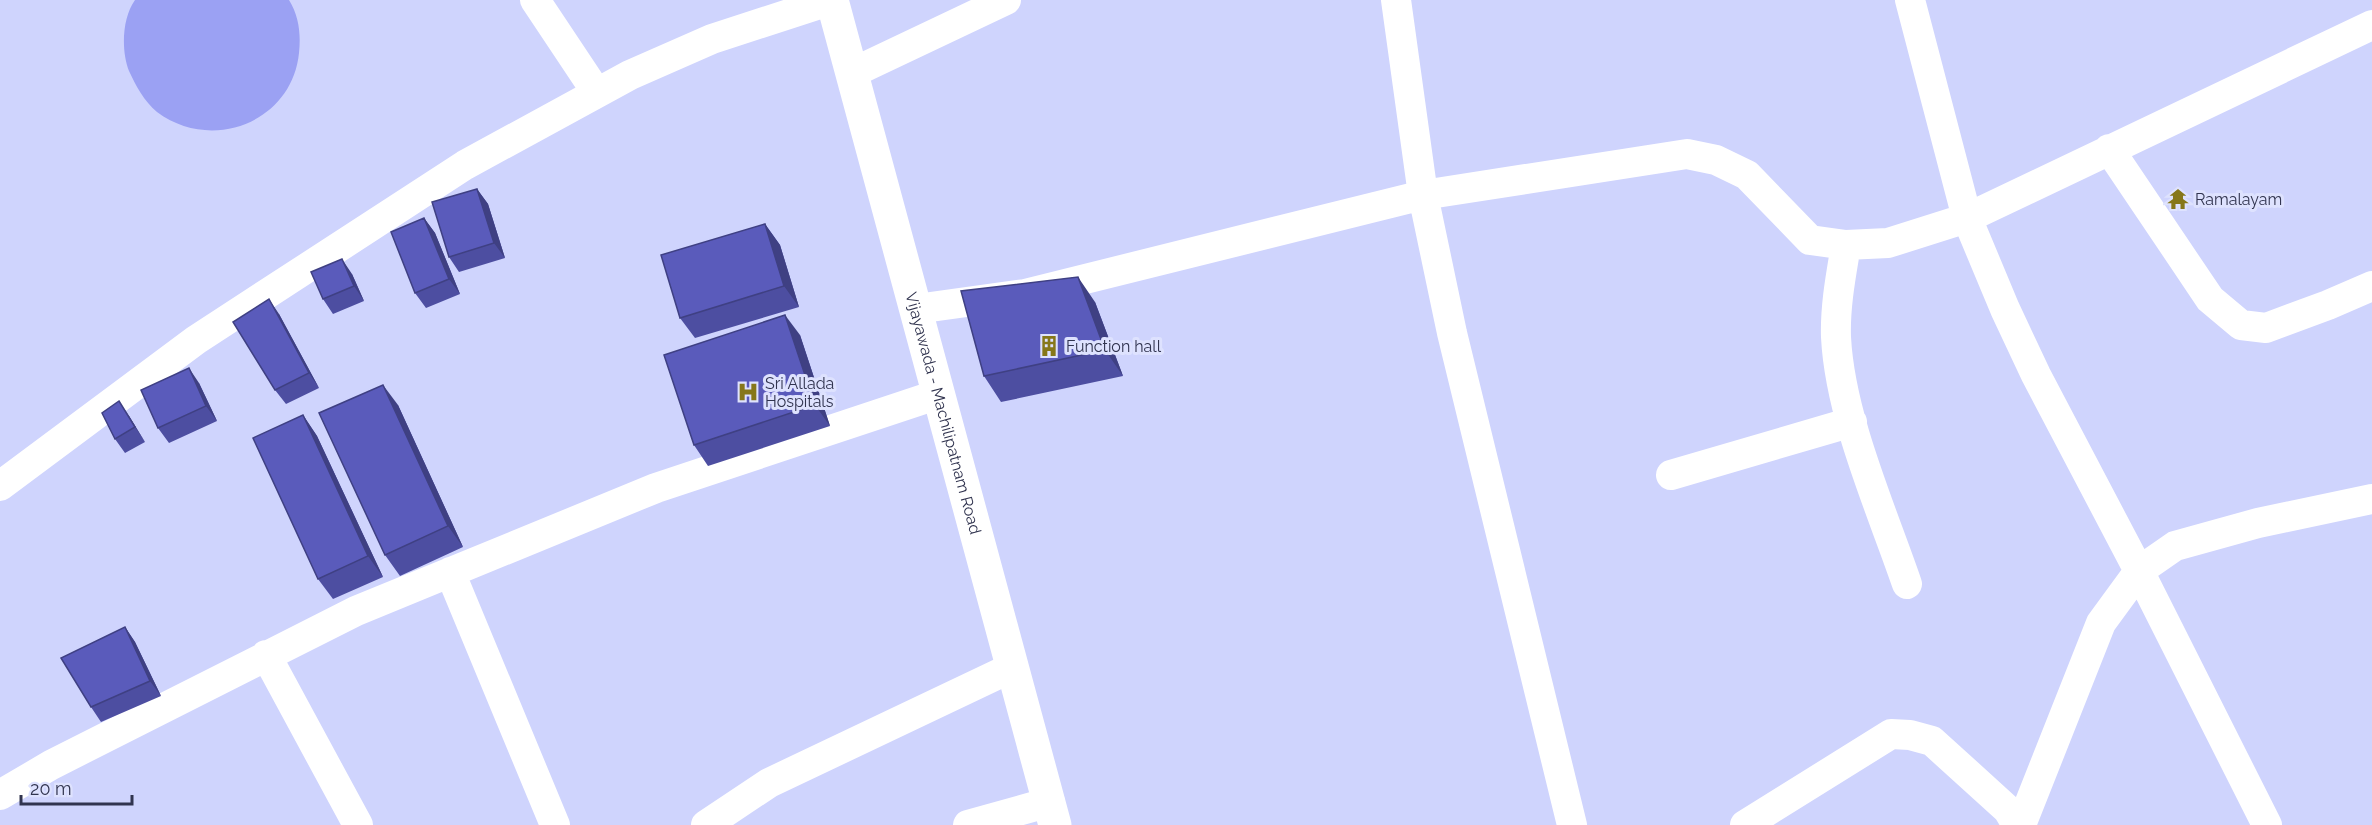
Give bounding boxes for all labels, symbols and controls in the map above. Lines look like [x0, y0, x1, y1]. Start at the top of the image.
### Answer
temple icon: Ramalayam [2166, 187, 2190, 211]
place label: Ramalayam [2195, 190, 2282, 209]
street label: Vijayawada - Machilipatnam Road [901, 290, 985, 536]
building icon: Function hall [1037, 334, 1061, 358]
place label: Function hall [1066, 337, 1162, 356]
place label: Sri Allada Hospitals [765, 374, 834, 411]
hospital icon: Sri Allada Hospitals [736, 380, 760, 404]
scale bar [21, 768, 132, 806]
text: 20 m [30, 778, 72, 799]

